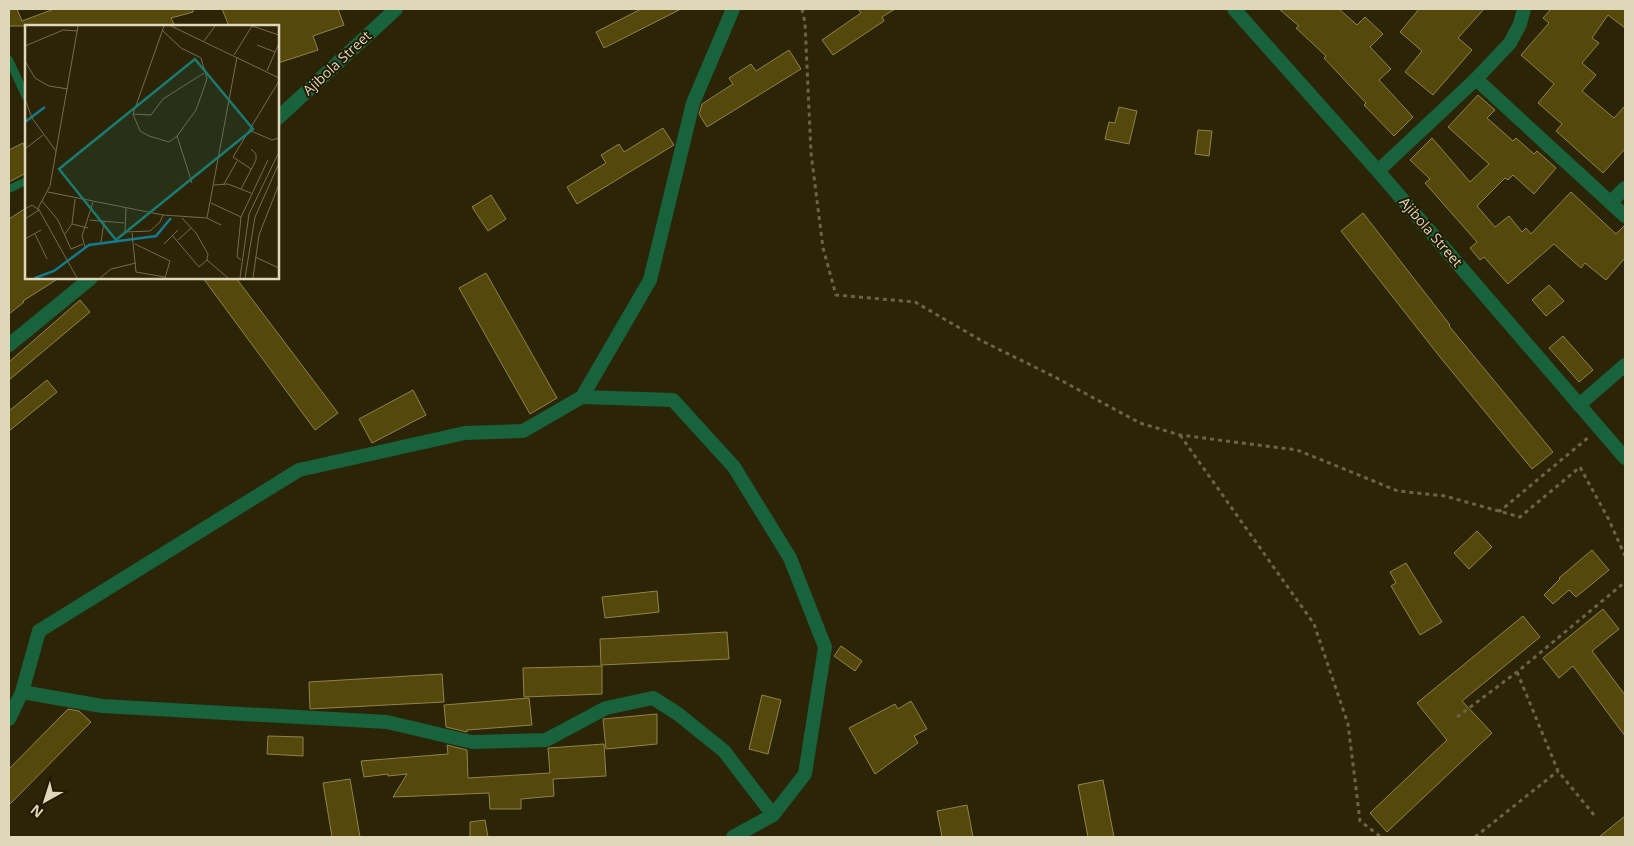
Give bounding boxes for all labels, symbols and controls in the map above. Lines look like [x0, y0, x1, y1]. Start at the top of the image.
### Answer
inset map [25, 25, 279, 279]
street label: Ajibola Street [298, 26, 375, 99]
street label: Ajibola Street [1396, 193, 1467, 271]
north arrow [20, 776, 70, 826]
text: N [26, 801, 47, 822]

